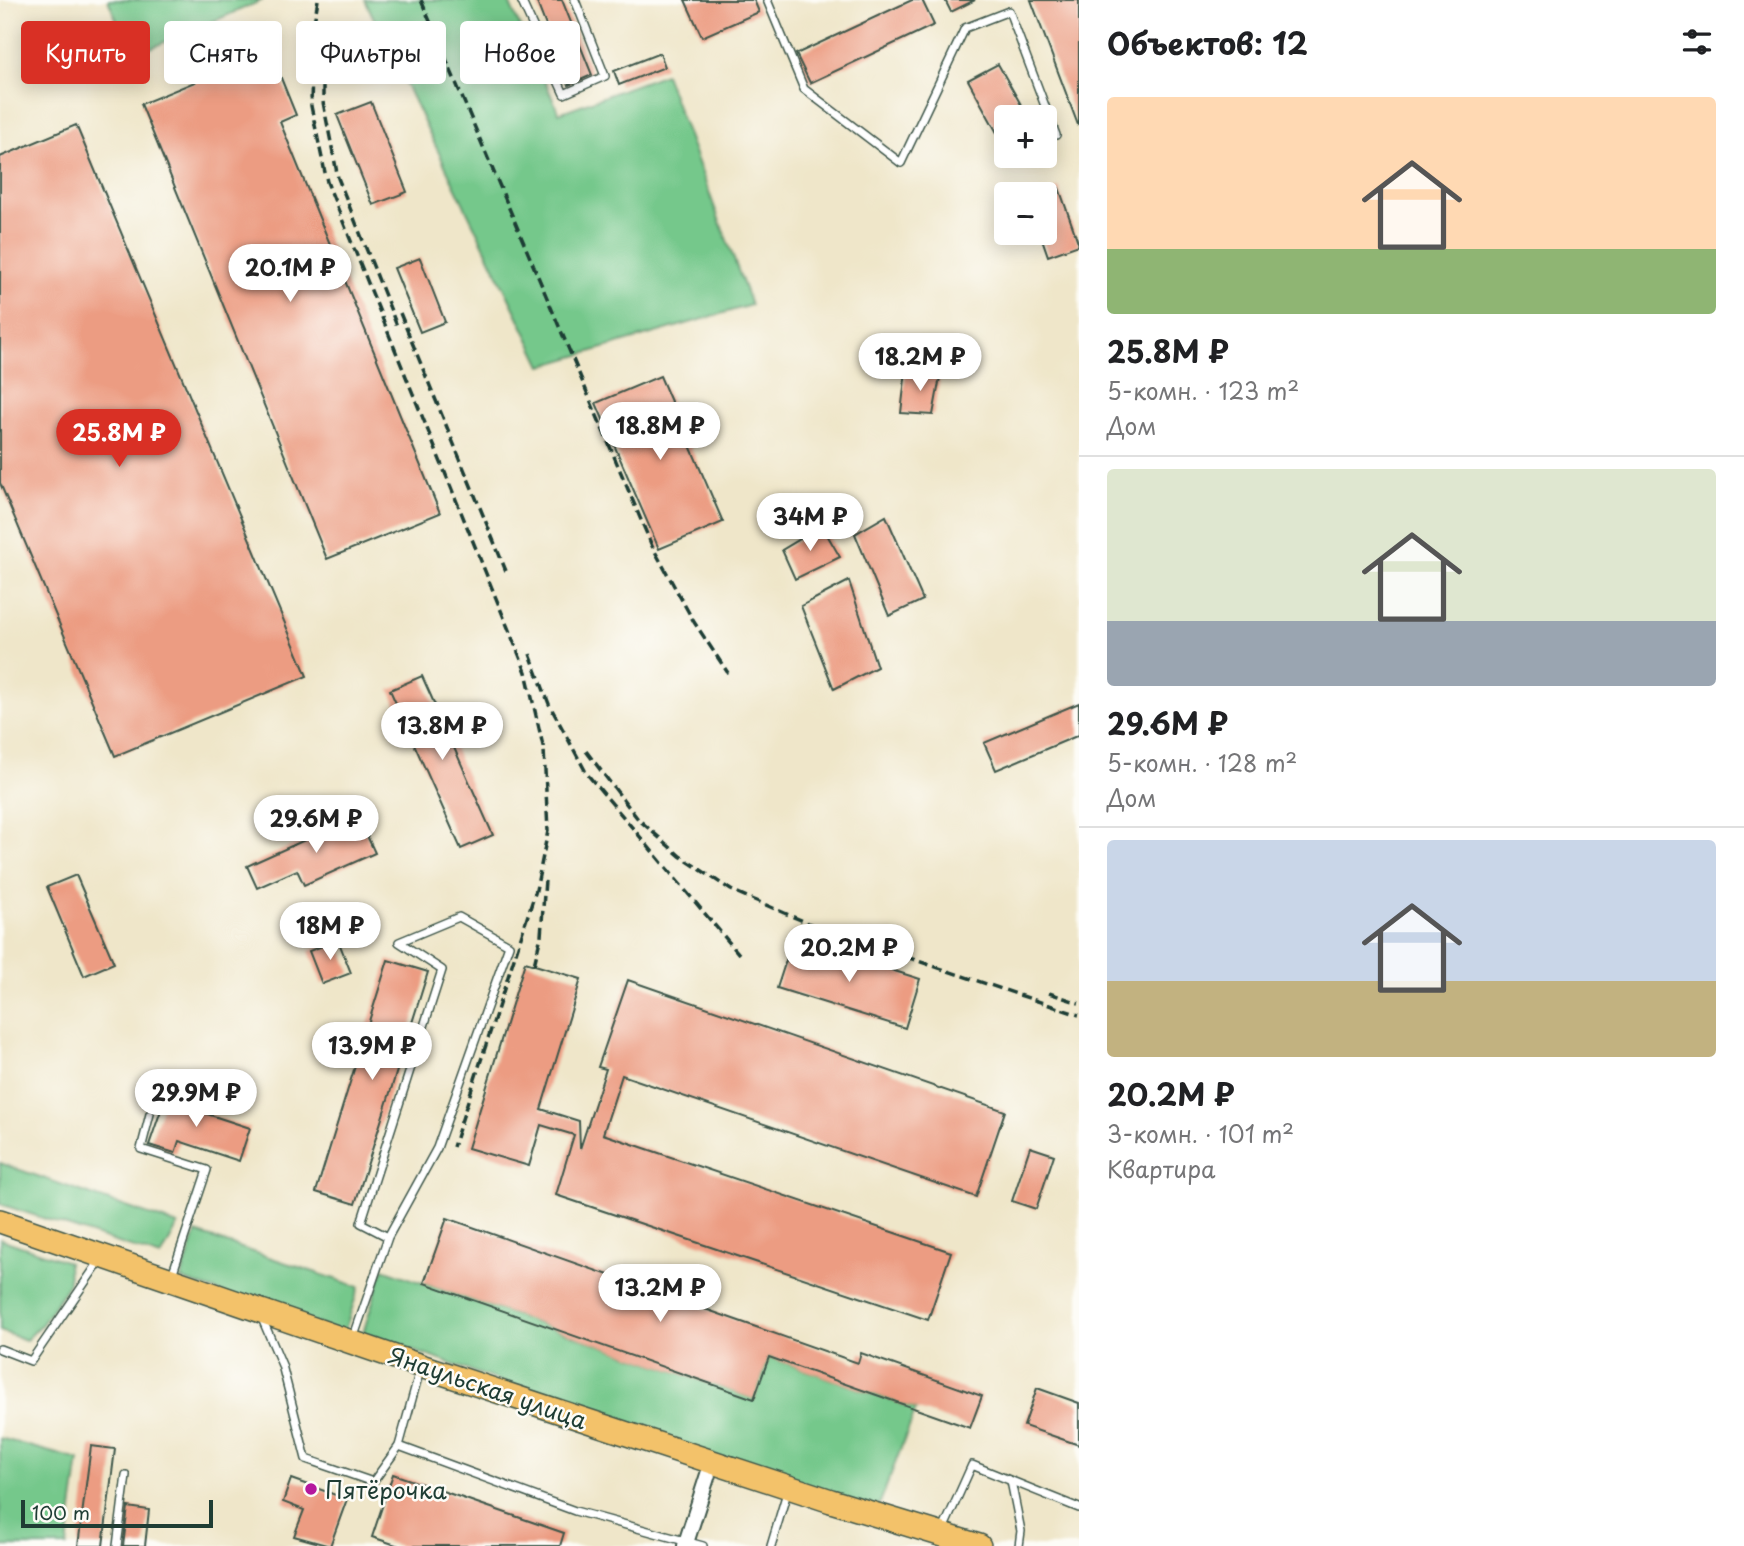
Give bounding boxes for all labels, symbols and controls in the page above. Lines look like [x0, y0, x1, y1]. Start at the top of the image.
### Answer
text: Объектов: 12 [1107, 20, 1308, 65]
chip: Купить [21, 21, 150, 84]
chip: Снять [164, 21, 282, 84]
chip: Фильтры [296, 21, 446, 84]
chip: Новое [460, 21, 580, 84]
icon: filters [1678, 23, 1716, 61]
map controls [994, 105, 1057, 245]
button: + [994, 105, 1057, 168]
icon: home [1349, 142, 1475, 268]
button: − [994, 182, 1057, 245]
pin: 20.1M ₽ [225, 244, 355, 304]
text: 20.1M ₽ [244, 249, 336, 284]
text: 25.8M ₽ [1107, 328, 1229, 373]
pin: 18.2M ₽ [855, 334, 985, 393]
text: 18.2M ₽ [875, 338, 965, 373]
text: 5-комн. · 123 m² [1107, 373, 1299, 408]
pin: 18.8M ₽ [595, 402, 725, 462]
text: 18.8M ₽ [615, 407, 705, 442]
text: Дом [1107, 408, 1156, 443]
pin: 25.8M ₽ [54, 410, 184, 469]
text: 25.8M ₽ [72, 414, 166, 449]
pin: 34M ₽ [761, 494, 859, 553]
text: 34M ₽ [773, 498, 847, 533]
icon: home [1349, 514, 1475, 640]
text: 29.6M ₽ [1107, 700, 1228, 745]
pin: 13.8M ₽ [377, 702, 507, 762]
text: 13.8M ₽ [397, 707, 487, 742]
text: 5-комн. · 128 m² [1107, 745, 1297, 780]
text: Дом [1107, 780, 1156, 815]
pin: 29.6M ₽ [251, 796, 381, 855]
text: 29.6M ₽ [270, 800, 362, 835]
icon: home [1349, 885, 1475, 1011]
pin: 18M ₽ [281, 902, 379, 962]
text: 18M ₽ [296, 907, 364, 942]
pin: 20.2M ₽ [784, 925, 914, 984]
text: 20.2M ₽ [800, 929, 898, 964]
pin: 13.9M ₽ [307, 1023, 437, 1082]
text: 13.9M ₽ [328, 1027, 416, 1062]
pin: 29.9M ₽ [131, 1070, 261, 1129]
text: 20.2M ₽ [1107, 1071, 1235, 1116]
text: 29.9M ₽ [151, 1074, 241, 1109]
text: 3-комн. · 101 m² [1107, 1116, 1294, 1151]
text: Квартира [1107, 1151, 1215, 1186]
pin: 13.2M ₽ [595, 1264, 725, 1324]
text: 13.2M ₽ [614, 1269, 706, 1304]
street label: Янаульская улица [384, 1337, 592, 1437]
place label: Пятёрочка [325, 1472, 447, 1507]
marker: Пятёрочка [303, 1481, 319, 1497]
scale bar [21, 1497, 214, 1529]
text: 100 m [32, 1498, 90, 1526]

